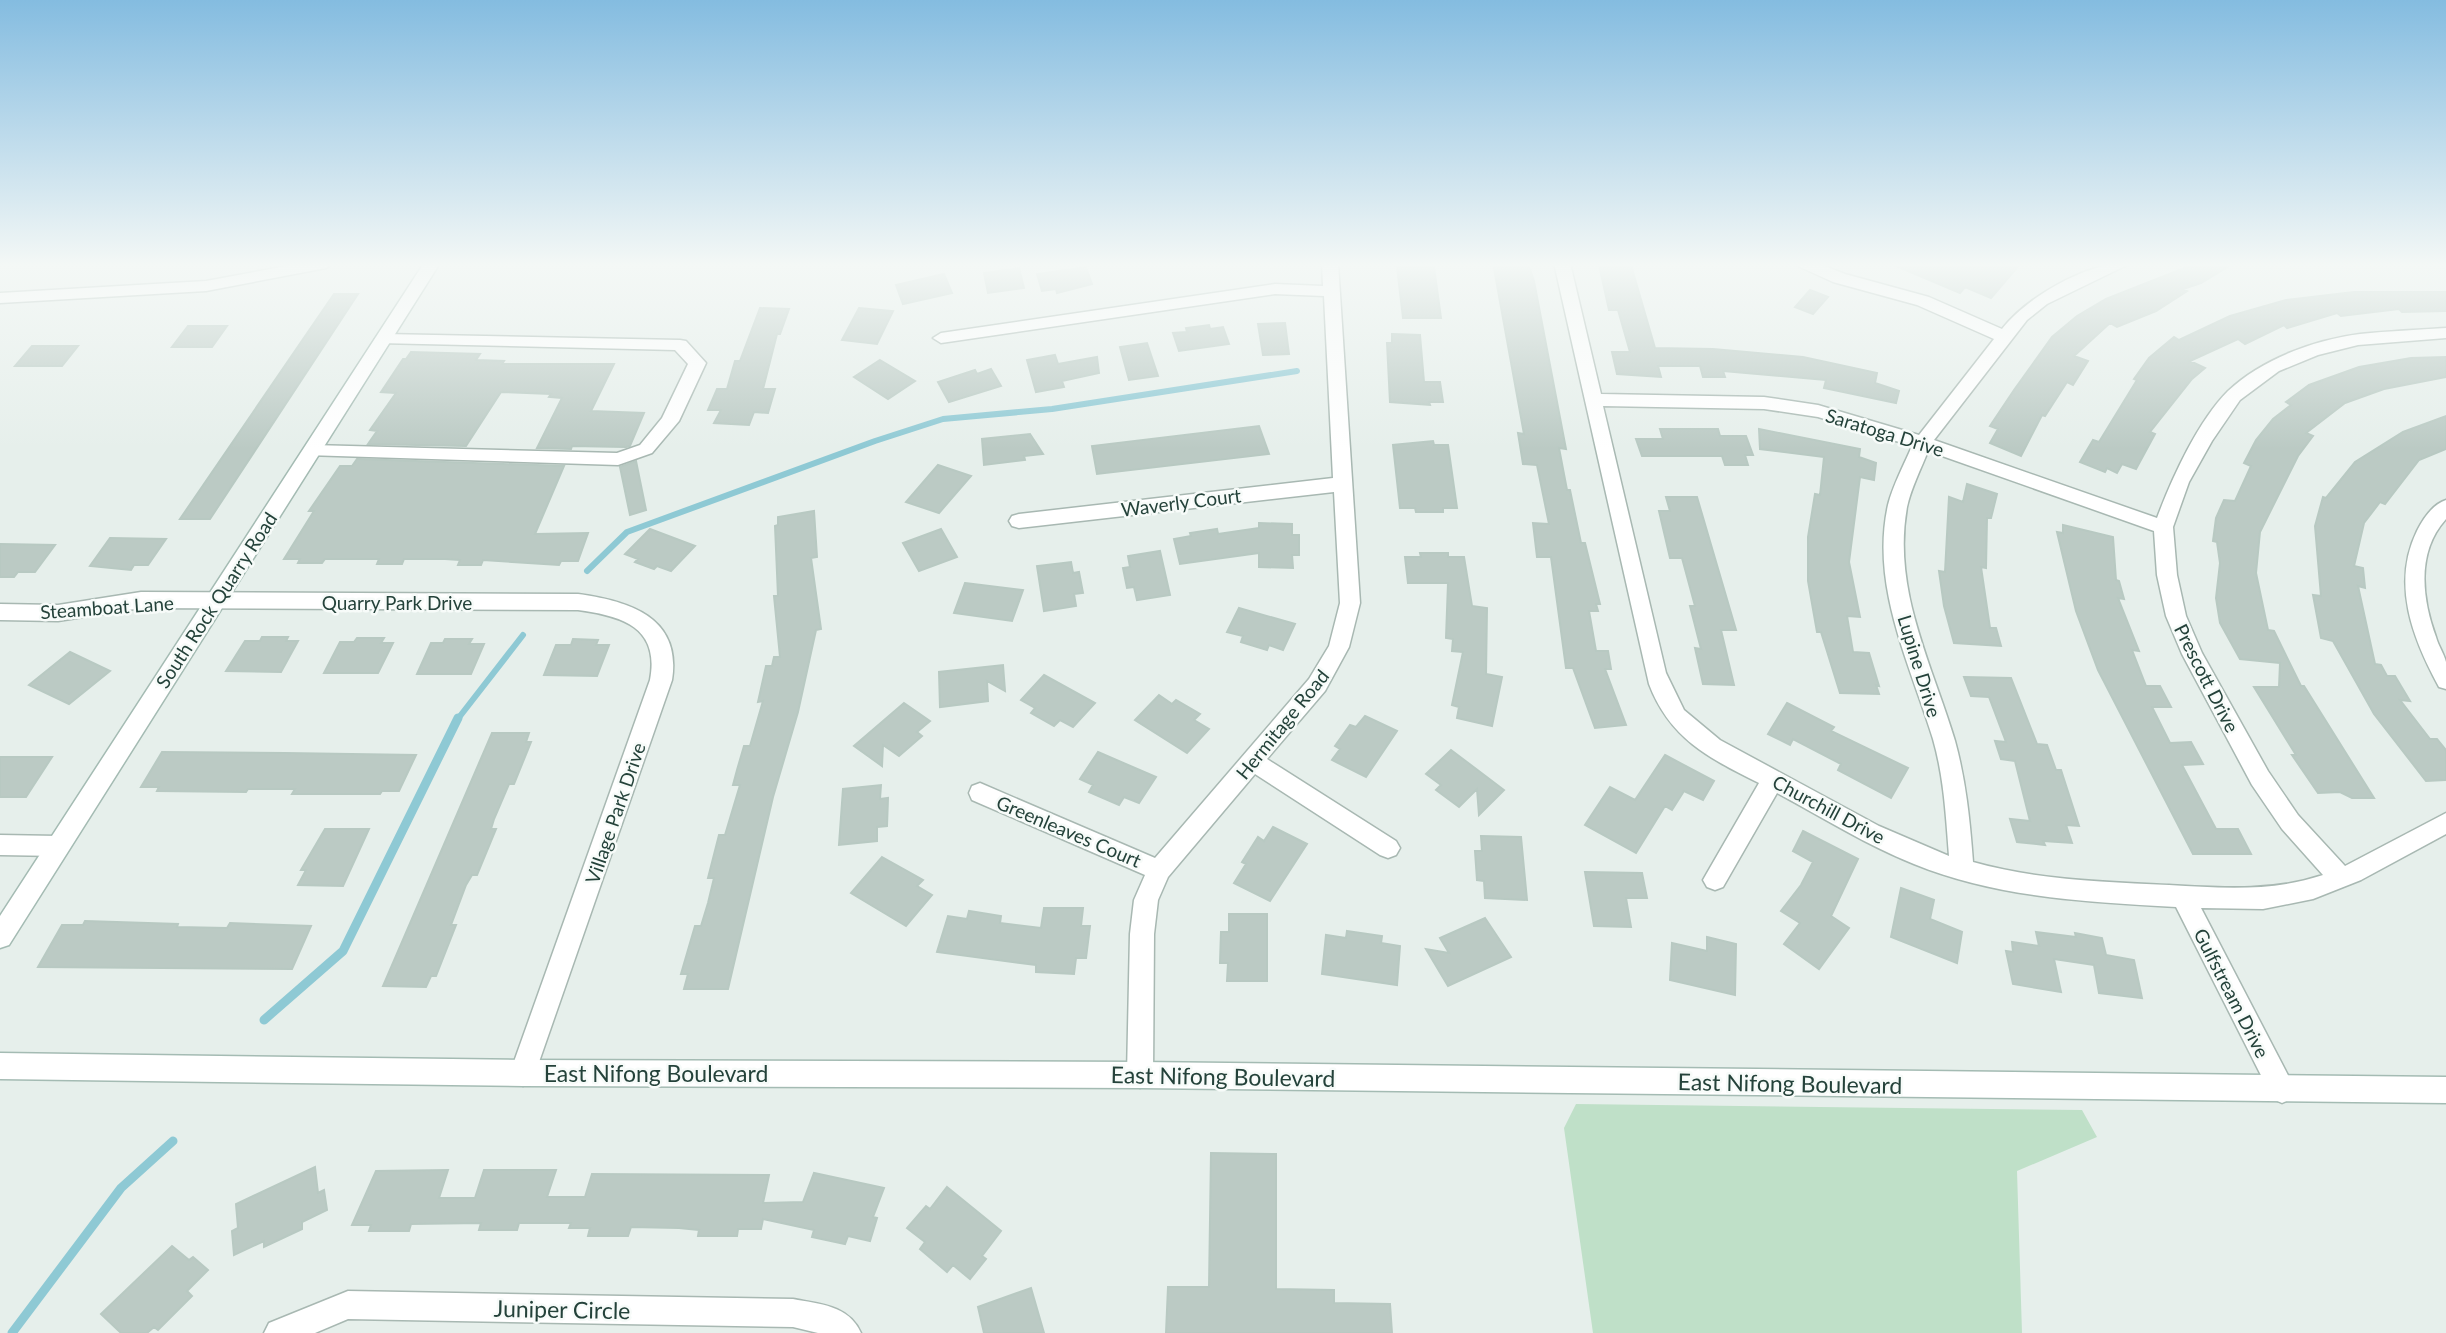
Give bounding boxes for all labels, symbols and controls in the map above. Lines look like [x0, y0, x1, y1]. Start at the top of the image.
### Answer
street label: Saratoga Drive [1823, 403, 1947, 461]
street label: Waverly Court [1120, 483, 1242, 521]
street label: South Rock Quarry Road [151, 508, 281, 692]
street label: Steamboat Lane [39, 591, 175, 623]
street label: Quarry Park Drive [322, 591, 472, 614]
street label: Lupine Drive [1894, 612, 1946, 720]
street label: Prescott Drive [2170, 620, 2244, 736]
street label: Hermitage Road [1231, 665, 1333, 783]
street label: Village Park Drive [580, 739, 650, 887]
street label: Churchill Drive [1769, 770, 1889, 848]
street label: Greenleaves Court [993, 790, 1145, 872]
street label: Gulfstream Drive [2189, 924, 2275, 1062]
street label: East Nifong Boulevard [544, 1059, 768, 1087]
street label: East Nifong Boulevard [1110, 1060, 1336, 1092]
street label: East Nifong Boulevard [1677, 1067, 1903, 1099]
street label: Juniper Circle [493, 1294, 631, 1324]

